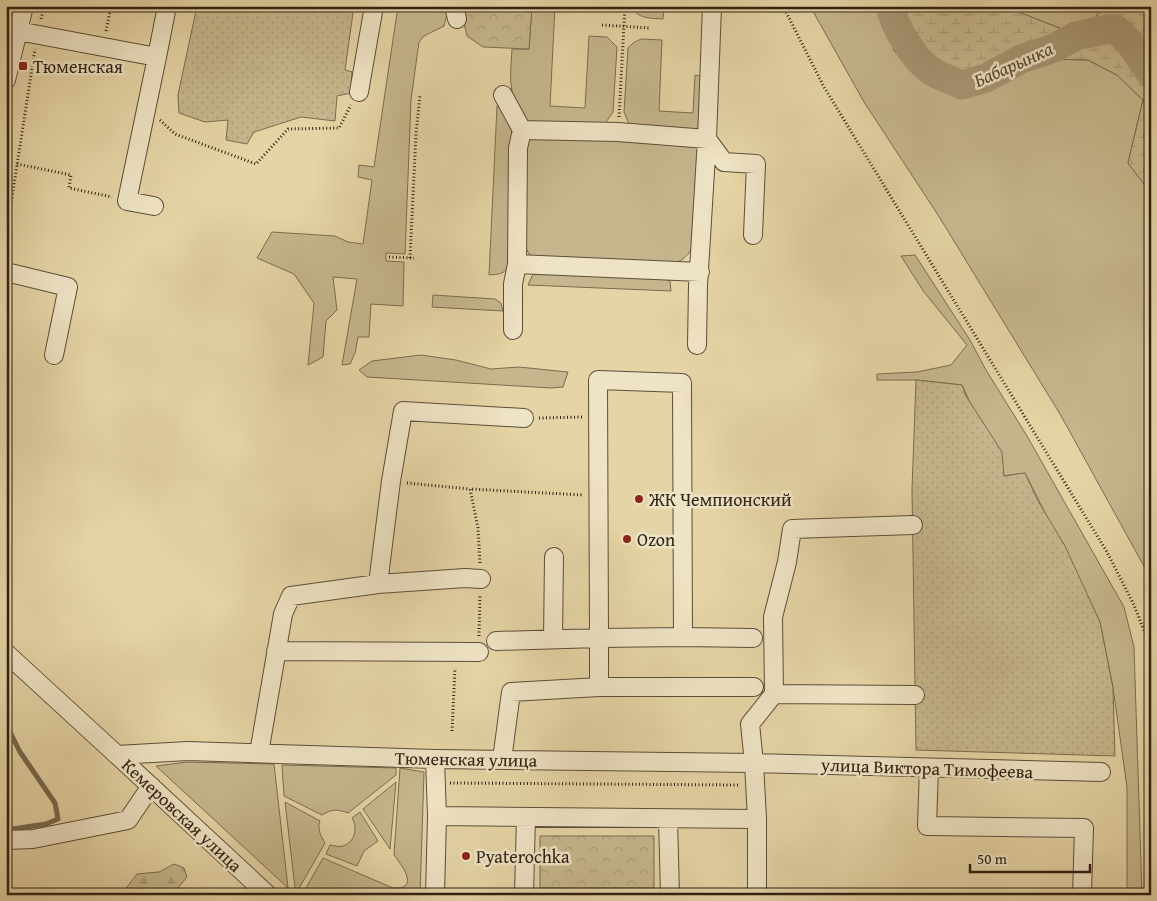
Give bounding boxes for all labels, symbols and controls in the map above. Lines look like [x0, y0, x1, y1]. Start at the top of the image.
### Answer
water label: Бабарынка [969, 34, 1057, 94]
place label: Тюменская [33, 53, 123, 80]
marker: Тюменская [17, 60, 29, 72]
place label: ЖК Чемпионский [648, 486, 792, 513]
marker: ЖК Чемпионский [633, 493, 645, 505]
place label: Ozon [637, 526, 675, 553]
marker: Ozon [621, 533, 633, 545]
street label: Тюменская улица [395, 744, 538, 774]
street label: улица Виктора Тимофеева [820, 751, 1034, 785]
street label: Кемеровская улица [116, 752, 249, 878]
scale bar [970, 841, 1090, 873]
place label: Pyaterochka [476, 843, 570, 870]
text: 50 m [977, 848, 1008, 869]
marker: Pyaterochka [460, 850, 472, 862]

